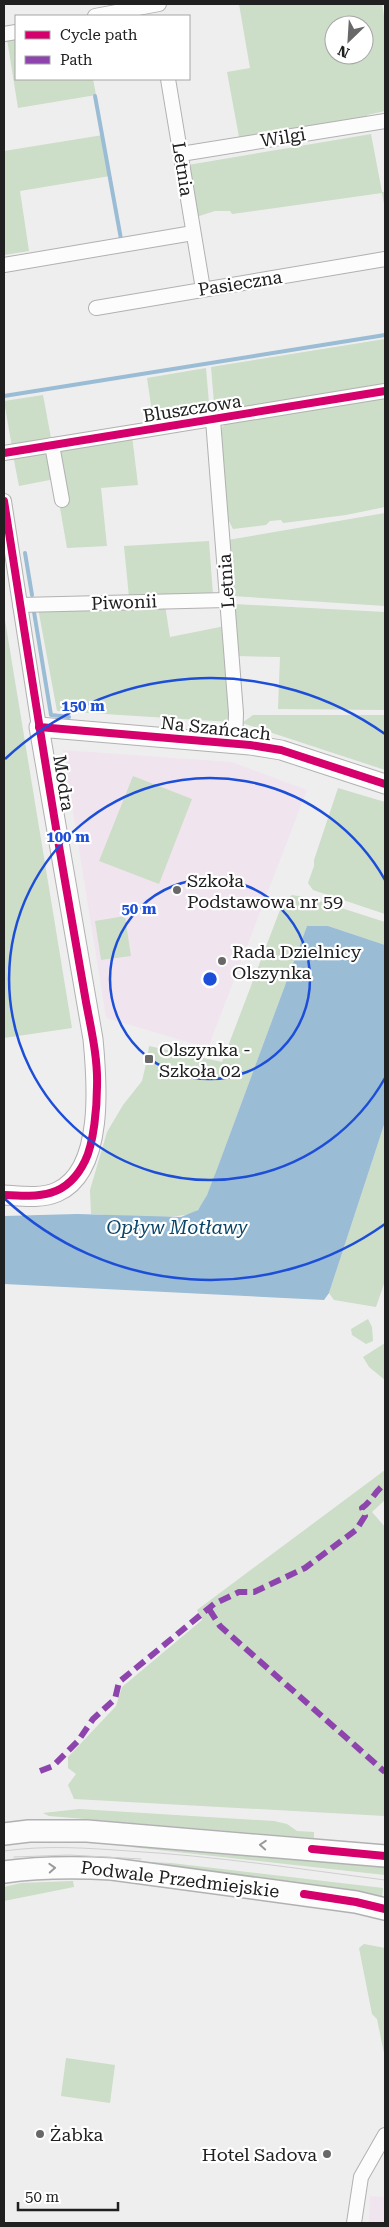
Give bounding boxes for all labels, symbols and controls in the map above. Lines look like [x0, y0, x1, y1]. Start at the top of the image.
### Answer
legend [15, 15, 190, 80]
north arrow [324, 15, 374, 65]
text: Cycle path [60, 26, 138, 44]
text: N [335, 42, 352, 61]
text: Path [60, 51, 93, 69]
street label: Wilgi [259, 123, 307, 151]
street label: Letnia [168, 140, 198, 198]
street label: Pasieczna [196, 266, 284, 300]
street label: Bluszczowa [141, 390, 243, 426]
street label: Letnia [214, 553, 238, 609]
street label: Piwonii [91, 590, 158, 614]
text: 150 m [61, 697, 105, 715]
street label: Na Szańcach [160, 712, 273, 744]
street label: Modra [49, 753, 79, 813]
text: 100 m [46, 828, 90, 846]
place label: Szkoła Podstawowa nr 59 [187, 870, 343, 912]
marker: Szkoła Podstawowa nr 59 [171, 884, 183, 896]
text: 50 m [121, 900, 157, 918]
place label: Rada Dzielnicy Olszynka [232, 941, 362, 983]
marker: Rada Dzielnicy Olszynka [216, 955, 228, 967]
centre of rings [201, 970, 219, 988]
place label: Olszynka - Szkoła 02 [159, 1039, 251, 1081]
marker: Olszynka - Szkoła 02 [143, 1053, 155, 1065]
water label: Opływ Motławy [106, 1216, 248, 1239]
one-way arrow [259, 1840, 267, 1851]
street label: Podwale Przedmiejskie [79, 1856, 281, 1902]
one-way arrow [48, 1862, 56, 1873]
place label: Żabka [50, 2124, 104, 2145]
marker: Żabka [34, 2128, 46, 2140]
place label: Hotel Sadova [202, 2144, 317, 2165]
marker: Hotel Sadova [321, 2148, 333, 2160]
scale bar [18, 2180, 118, 2212]
text: 50 m [25, 2188, 60, 2206]

